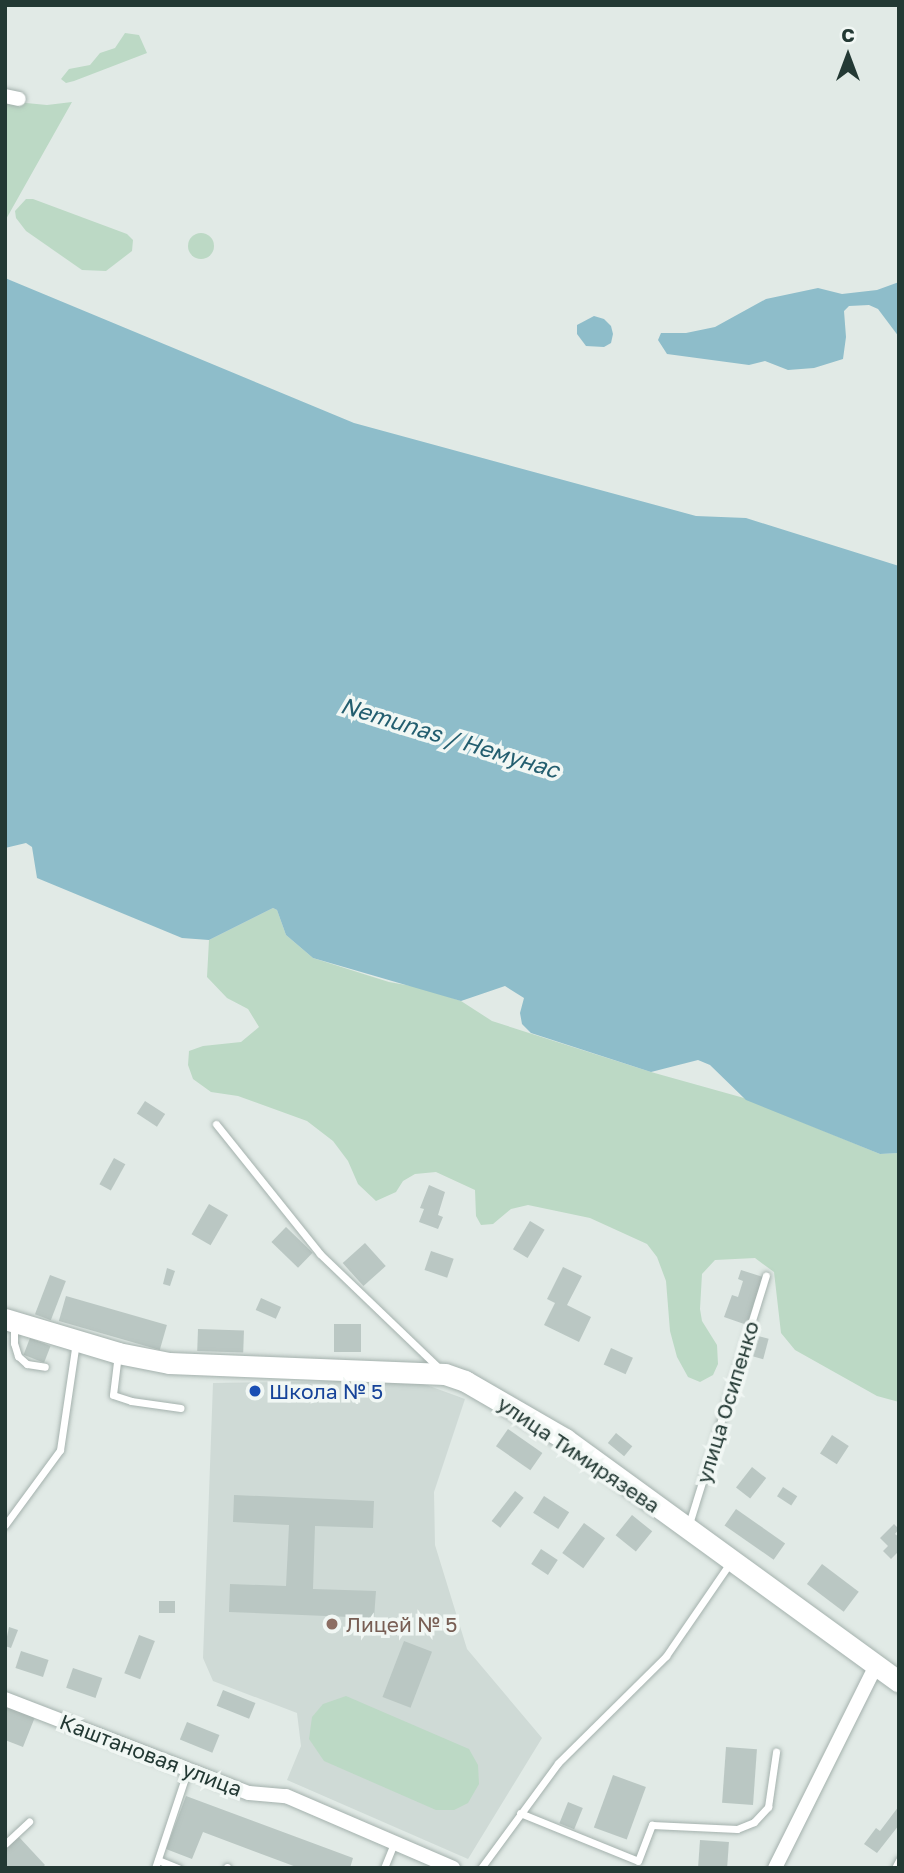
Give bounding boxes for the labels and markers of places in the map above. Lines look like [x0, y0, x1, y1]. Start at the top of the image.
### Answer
place label: Школа № 5 [269, 1378, 383, 1404]
marker: Школа № 5 [247, 1383, 263, 1399]
place label: Лицей № 5 [346, 1611, 458, 1637]
marker: Лицей № 5 [324, 1616, 340, 1632]

